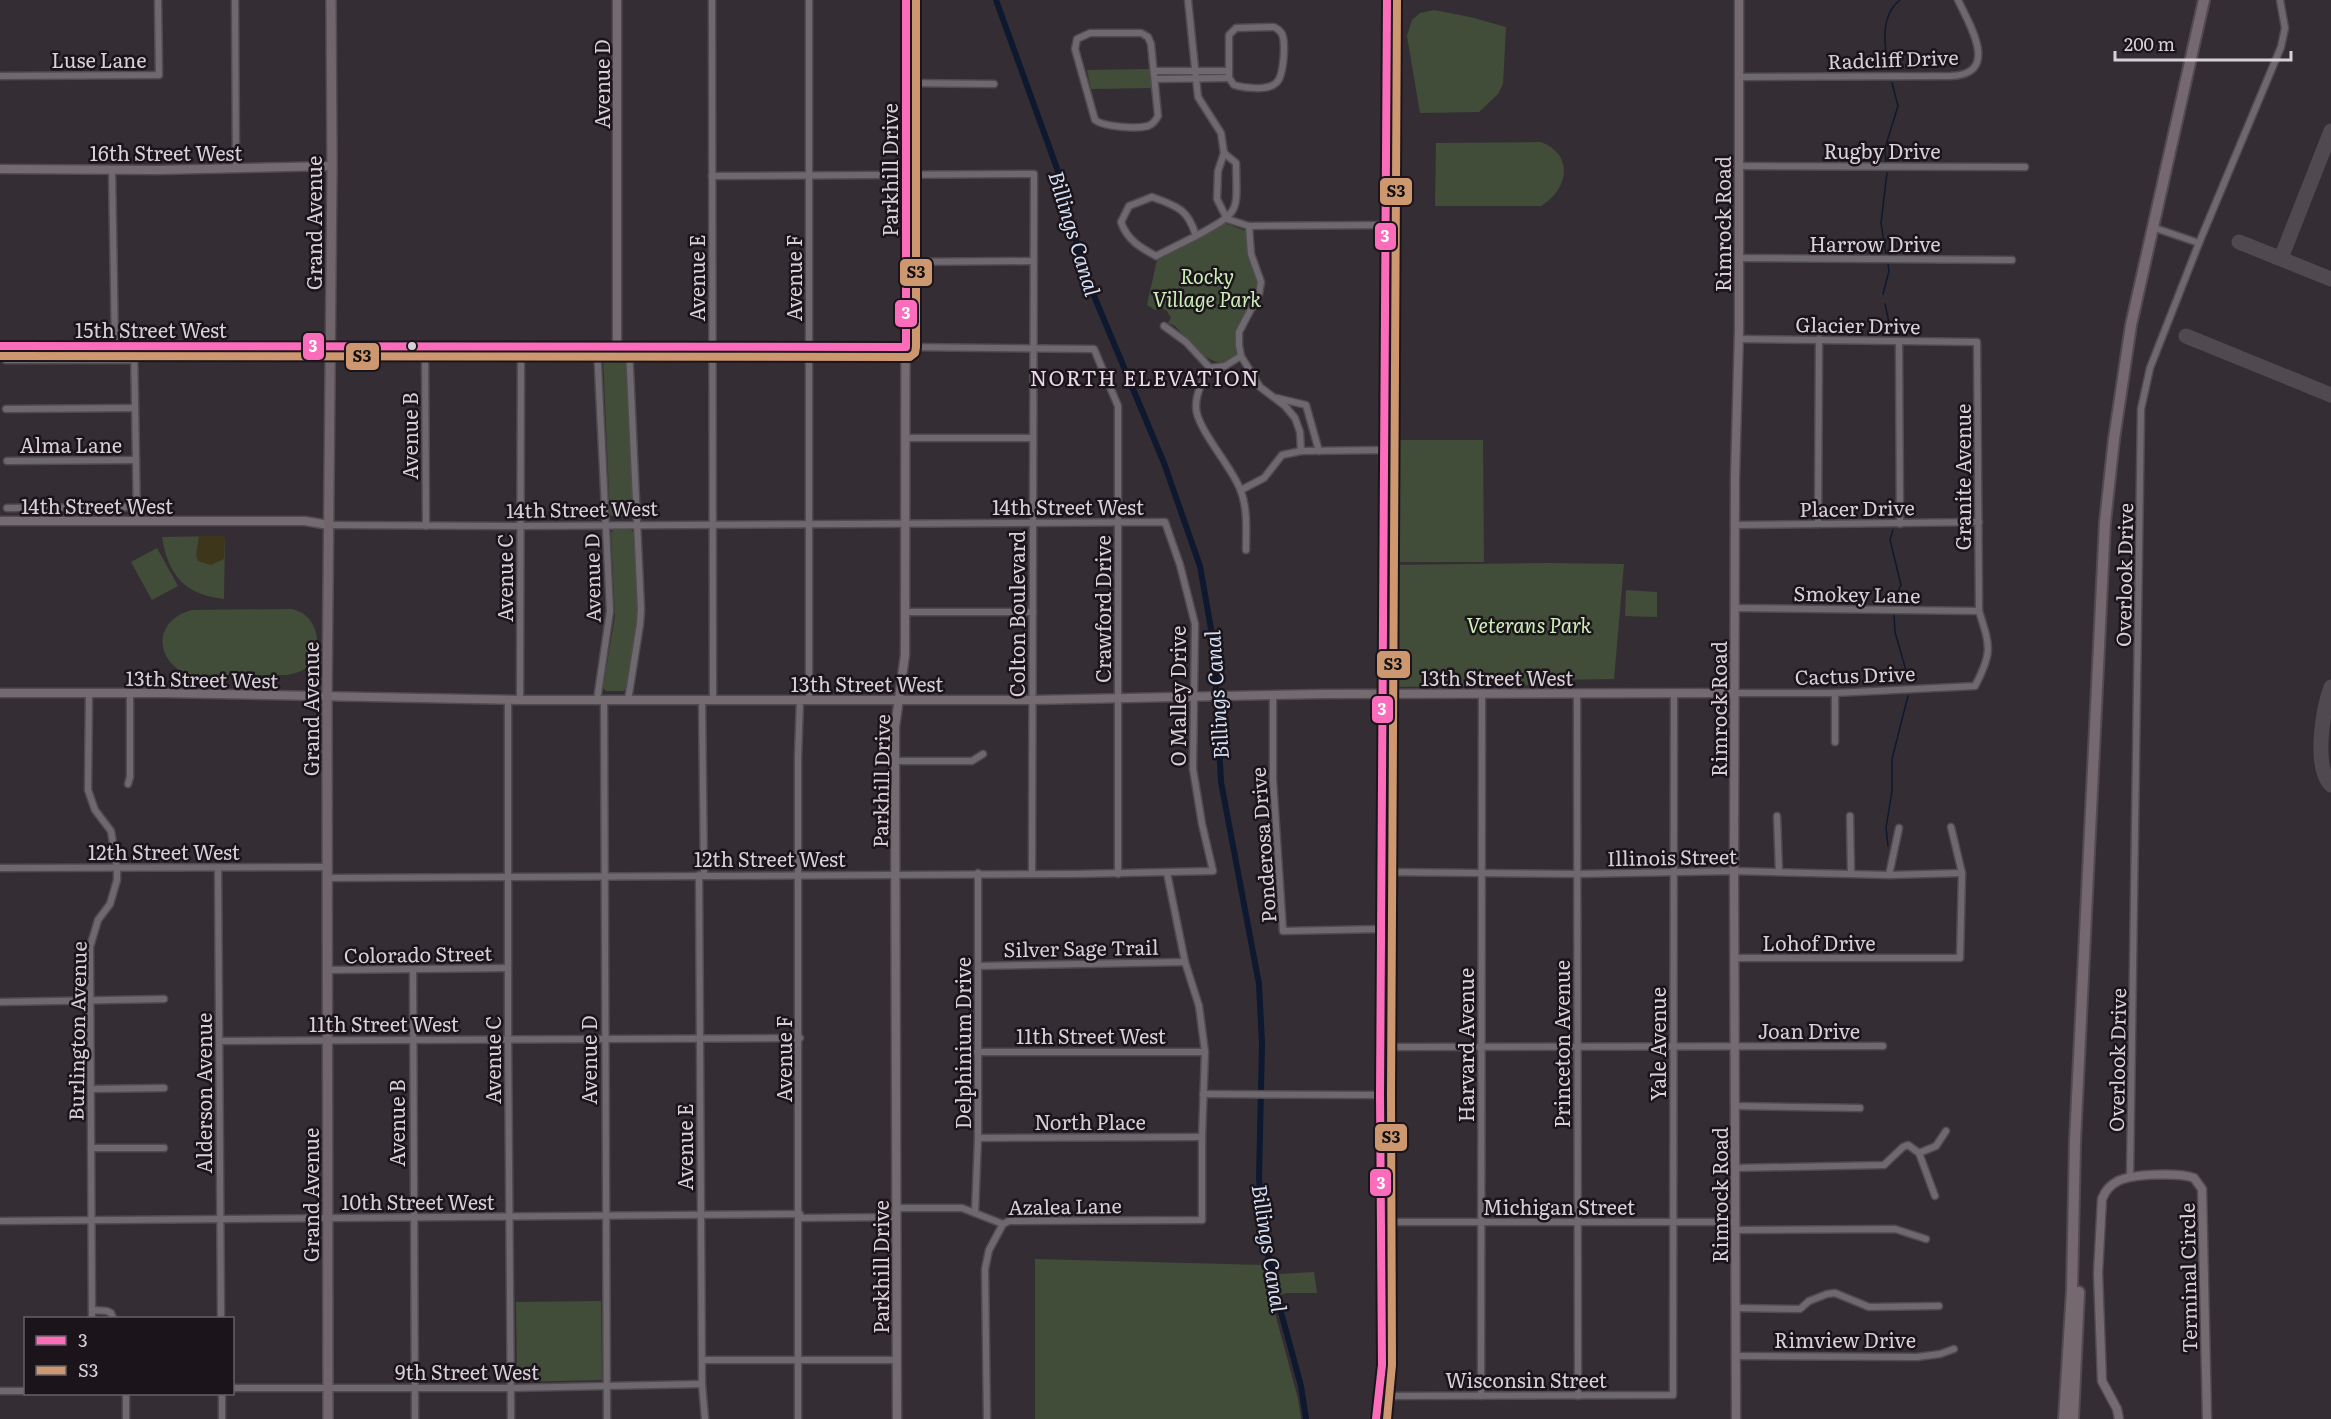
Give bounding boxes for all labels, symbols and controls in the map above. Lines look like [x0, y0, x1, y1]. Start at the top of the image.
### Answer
scale bar [2115, 24, 2290, 62]
text: 200 m [2124, 30, 2175, 57]
street label: Avenue D [586, 39, 616, 129]
street label: Radcliff Drive [1827, 41, 1959, 75]
street label: Luse Lane [51, 44, 147, 74]
street label: Parkhill Drive [874, 103, 904, 237]
street label: Rugby Drive [1823, 135, 1941, 165]
street label: 16th Street West [90, 137, 242, 167]
street label: Grand Avenue [298, 156, 328, 290]
street label: Rimrock Road [1707, 156, 1737, 292]
water label: Billings Canal [1042, 167, 1110, 299]
line badge: S3 [1379, 177, 1413, 206]
text: S3 [1387, 178, 1405, 202]
line badge: 3 [1374, 222, 1397, 251]
text: 3 [1381, 223, 1390, 247]
street label: Harrow Drive [1809, 228, 1941, 258]
street label: Avenue E [681, 235, 711, 321]
street label: Avenue F [778, 235, 808, 321]
line badge: S3 [899, 258, 933, 287]
text: S3 [907, 259, 925, 283]
park label: Rocky Village Park [1153, 260, 1261, 313]
line badge: 3 [894, 299, 918, 328]
text: 3 [902, 300, 911, 324]
street label: Glacier Drive [1795, 308, 1921, 340]
street label: 15th Street West [75, 314, 227, 344]
line badge: 3 [302, 332, 325, 361]
text: 3 [309, 333, 318, 357]
unlabelled marker [406, 340, 418, 352]
line badge: S3 [345, 342, 380, 371]
text: S3 [353, 343, 371, 367]
district label: NORTH ELEVATION [1030, 361, 1260, 392]
street label: Avenue B [394, 392, 424, 480]
street label: Granite Avenue [1947, 404, 1977, 550]
street label: Alma Lane [20, 429, 122, 459]
street label: 14th Street West [21, 490, 173, 520]
street label: 14th Street West [992, 491, 1144, 521]
street label: Placer Drive [1799, 491, 1915, 523]
street label: 14th Street West [506, 492, 658, 524]
street label: Overlook Drive [2107, 503, 2139, 647]
street label: Colton Boulevard [1001, 531, 1031, 697]
street label: Avenue D [575, 533, 607, 623]
street label: Avenue C [489, 534, 519, 622]
street label: Crawford Drive [1087, 535, 1117, 683]
street label: Smokey Lane [1793, 577, 1921, 609]
park label: Veterans Park [1466, 609, 1592, 639]
street label: O Malley Drive [1162, 626, 1192, 766]
water label: Billings Canal [1195, 629, 1235, 761]
street label: Rimrock Road [1703, 641, 1733, 777]
street label: Grand Avenue [295, 642, 325, 776]
line badge: S3 [1376, 650, 1411, 679]
text: S3 [1384, 651, 1402, 675]
street label: Cactus Drive [1794, 657, 1916, 691]
street label: 13th Street West [125, 662, 279, 694]
street label: 13th Street West [1421, 662, 1573, 692]
street label: 13th Street West [791, 668, 943, 698]
line badge: 3 [1371, 695, 1394, 724]
text: 3 [1378, 696, 1387, 720]
street label: Parkhill Drive [864, 714, 896, 848]
street label: Ponderosa Drive [1242, 766, 1282, 924]
street label: 12th Street West [88, 836, 240, 866]
street label: Illinois Street [1607, 840, 1737, 872]
street label: 12th Street West [694, 843, 846, 873]
street label: Lohof Drive [1762, 927, 1876, 957]
street label: Silver Sage Trail [1003, 931, 1159, 963]
street label: Colorado Street [343, 937, 493, 969]
street label: Burlington Avenue [59, 941, 93, 1121]
street label: Delphinium Drive [947, 957, 977, 1129]
street label: Princeton Avenue [1546, 960, 1576, 1128]
street label: Harvard Avenue [1450, 968, 1480, 1122]
street label: Yale Avenue [1642, 987, 1672, 1101]
street label: Overlook Drive [2100, 988, 2132, 1132]
street label: 11th Street West [309, 1008, 459, 1038]
street label: Alderson Avenue [188, 1013, 218, 1173]
street label: Avenue D [573, 1015, 603, 1105]
street label: Joan Drive [1758, 1015, 1860, 1045]
street label: Avenue C [477, 1016, 507, 1104]
street label: Avenue F [768, 1016, 798, 1102]
street label: 11th Street West [1016, 1020, 1166, 1050]
street label: Avenue B [381, 1079, 411, 1167]
street label: Avenue E [669, 1104, 699, 1190]
street label: North Place [1034, 1106, 1146, 1136]
line badge: S3 [1374, 1123, 1408, 1152]
text: S3 [1382, 1124, 1400, 1148]
street label: Rimrock Road [1704, 1127, 1734, 1263]
street label: Grand Avenue [295, 1128, 325, 1262]
line badge: 3 [1369, 1168, 1392, 1197]
text: 3 [1377, 1170, 1386, 1194]
water label: Billings Canal [1246, 1182, 1296, 1314]
street label: 10th Street West [341, 1186, 495, 1216]
street label: Azalea Lane [1008, 1189, 1122, 1221]
street label: Michigan Street [1483, 1191, 1635, 1221]
street label: Parkhill Drive [865, 1200, 895, 1334]
street label: Terminal Circle [2171, 1203, 2203, 1353]
legend [24, 1317, 234, 1395]
street label: Rimview Drive [1774, 1324, 1916, 1354]
text: 3 [78, 1326, 88, 1353]
text: S3 [78, 1356, 99, 1383]
street label: 9th Street West [395, 1356, 539, 1386]
street label: Wisconsin Street [1445, 1364, 1607, 1394]

